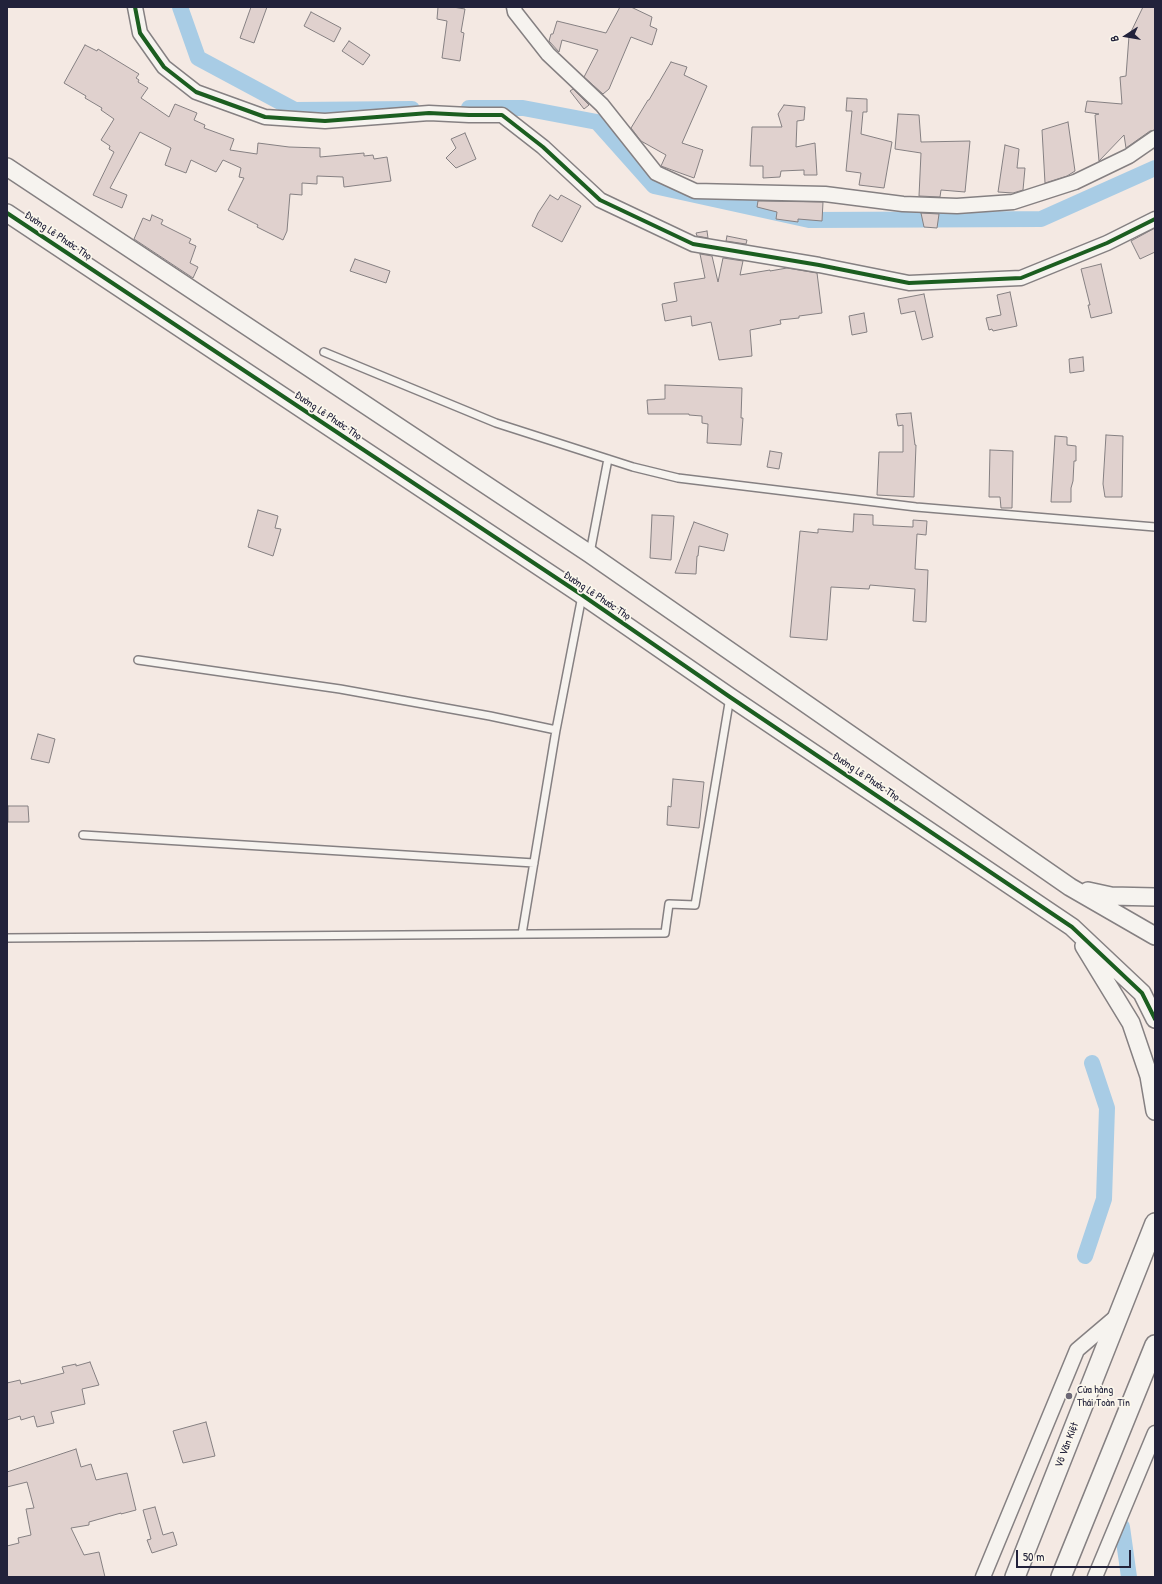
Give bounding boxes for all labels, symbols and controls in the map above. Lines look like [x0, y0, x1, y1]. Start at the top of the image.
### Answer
north arrow [1106, 16, 1146, 56]
text: B [1107, 34, 1122, 43]
street label: Đường Lê Phước Thọ [22, 209, 94, 263]
street label: Đường Lê Phước Thọ [292, 389, 364, 443]
street label: Đường Lê Phước Thọ [561, 569, 633, 623]
street label: Đường Lê Phước Thọ [830, 750, 902, 804]
place label: Cửa hàng Thái Toàn Tín [1077, 1383, 1130, 1409]
marker: Cửa hàng Thái Toàn Tín [1064, 1391, 1074, 1401]
street label: Võ Văn Kiệt [1052, 1420, 1082, 1470]
scale bar [1018, 1542, 1133, 1568]
text: 50 m [1023, 1548, 1044, 1565]

